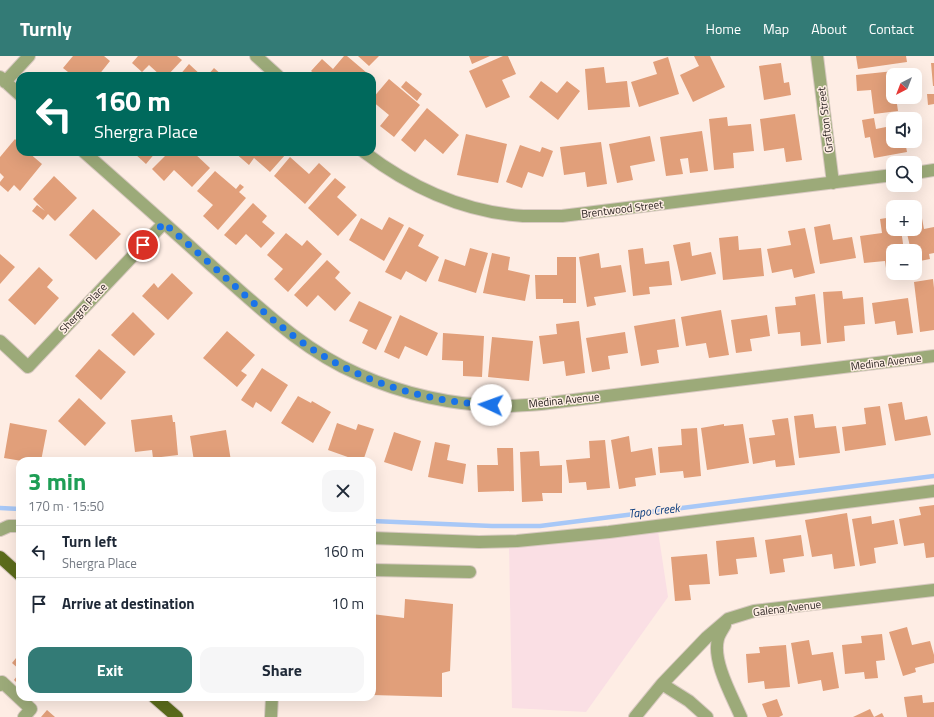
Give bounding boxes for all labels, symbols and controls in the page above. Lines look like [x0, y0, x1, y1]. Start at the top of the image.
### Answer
text: Turnly [20, 14, 72, 43]
text: Home [706, 18, 741, 39]
text: Map [763, 18, 789, 39]
text: About [811, 18, 847, 39]
text: Contact [869, 18, 914, 39]
north arrow [886, 68, 922, 104]
map controls [886, 68, 922, 280]
text: 160 m [94, 79, 171, 122]
street label: Grafton Street [813, 86, 837, 154]
icon: left [28, 88, 80, 140]
button: sound [886, 112, 922, 148]
text: Shergra Place [94, 118, 198, 145]
button: search [886, 156, 922, 192]
street label: Brentwood Street [580, 196, 664, 222]
button: + [886, 200, 922, 236]
pin [126, 228, 160, 262]
icon: arrive [132, 234, 154, 256]
button: − [886, 244, 922, 280]
street label: Shergra Place [56, 279, 111, 337]
street label: Medina Avenue [850, 350, 923, 374]
position arrow [470, 384, 512, 426]
street label: Medina Avenue [528, 388, 601, 412]
text: 3 min [28, 463, 86, 499]
button: close [322, 470, 364, 512]
text: 170 m · 15:50 [28, 496, 104, 516]
water label: Tapo Creek [627, 498, 682, 523]
text: Turn left [62, 530, 117, 553]
text: 160 m [323, 540, 364, 563]
icon: left [28, 541, 50, 563]
text: Shergra Place [62, 553, 137, 573]
text: Arrive at destination [62, 592, 195, 615]
text: 10 m [331, 592, 364, 615]
icon: arrive [28, 593, 50, 615]
street label: Galena Avenue [752, 596, 822, 620]
button: Exit [28, 647, 192, 693]
button: Share [200, 647, 364, 693]

